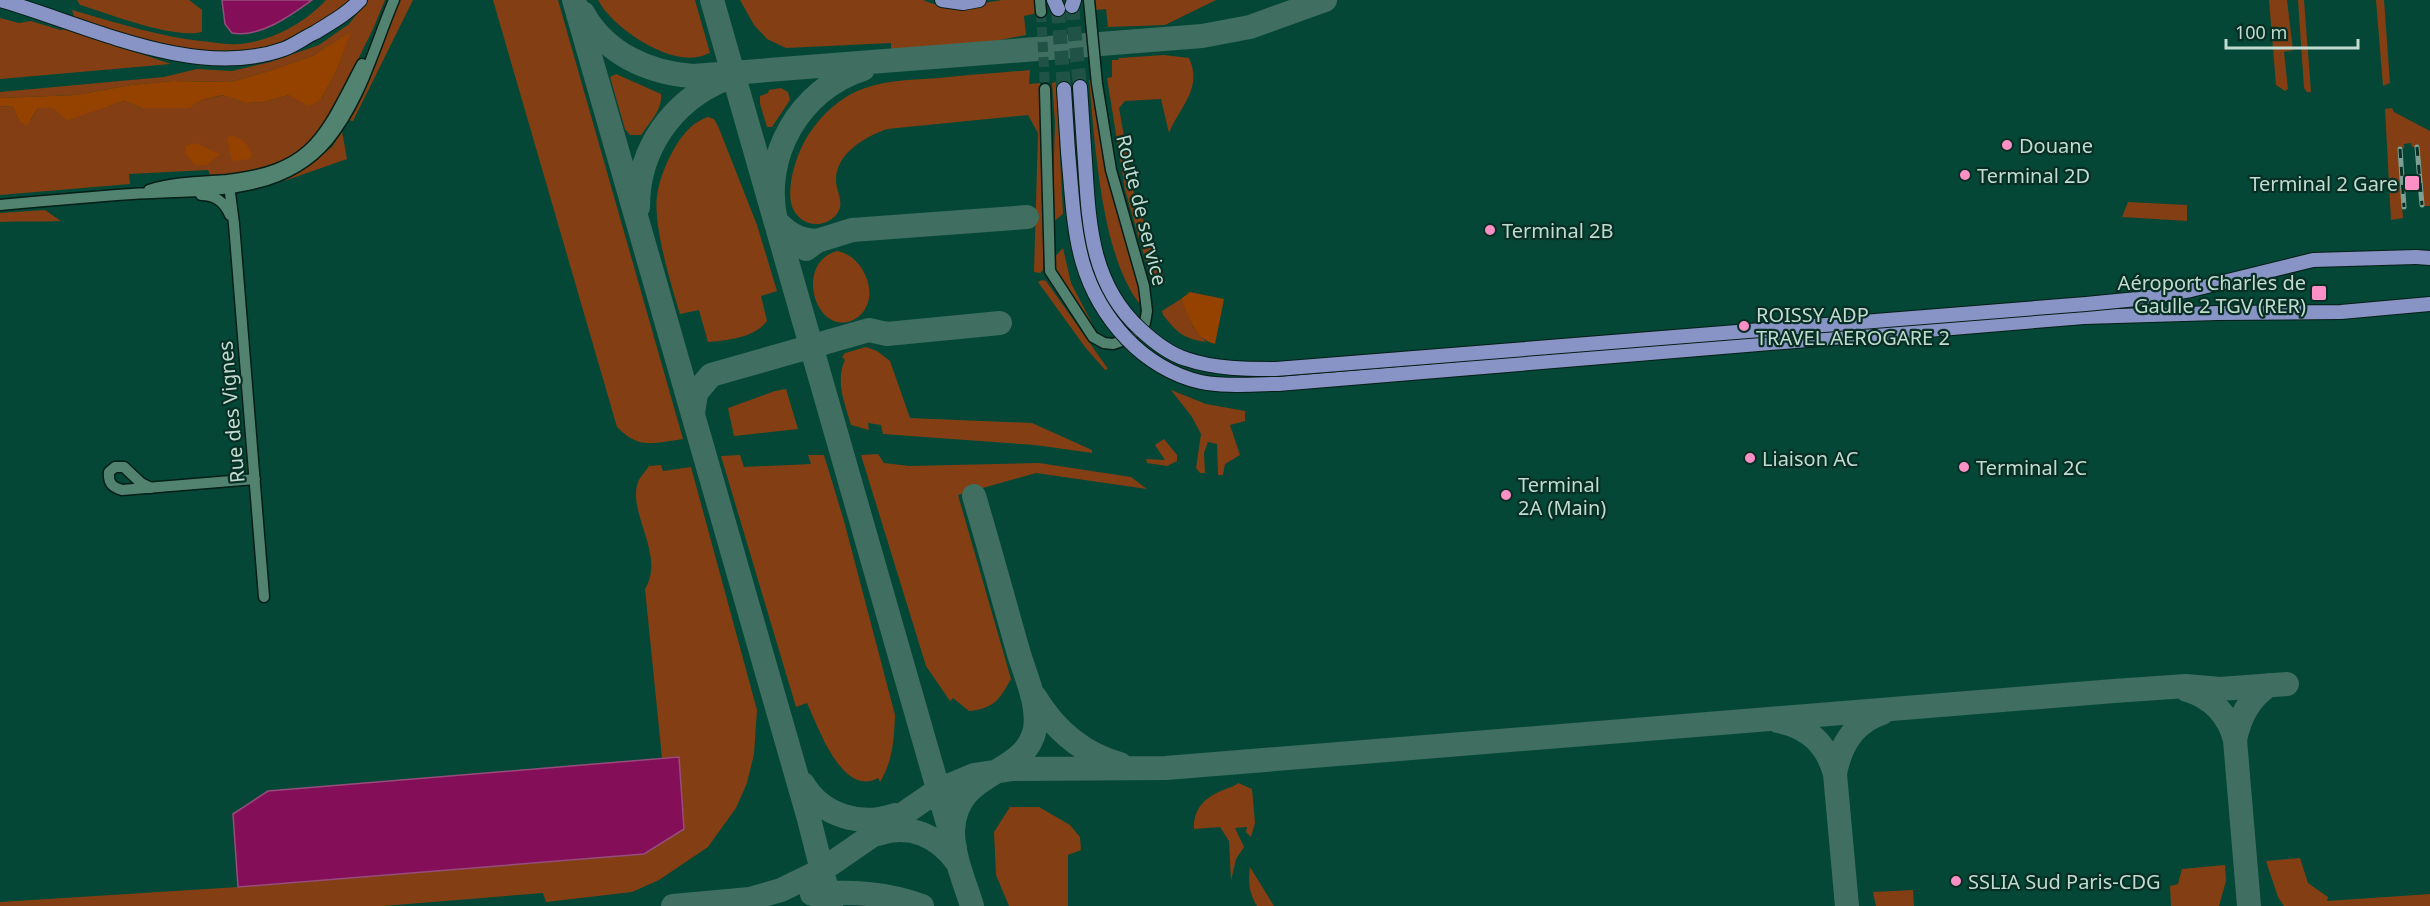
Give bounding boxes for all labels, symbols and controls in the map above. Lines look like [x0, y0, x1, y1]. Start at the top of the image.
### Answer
scale bar [2226, 12, 2358, 50]
text: 100 m [2235, 20, 2287, 44]
street label: Route de service [1110, 132, 1174, 288]
place label: Douane [2019, 132, 2093, 159]
marker: Douane [2000, 138, 2014, 152]
place label: Terminal 2D [1977, 162, 2090, 189]
marker: Terminal 2D [1958, 168, 1972, 182]
place label: Terminal 2 Gare [2249, 170, 2398, 197]
marker: Terminal 2 Gare [2403, 174, 2421, 192]
place label: Terminal 2B [1502, 217, 1614, 244]
marker: Terminal 2B [1483, 223, 1497, 237]
place label: Aéroport Charles de Gaulle 2 TGV (RER) [2118, 269, 2306, 319]
marker: Aéroport Charles de Gaulle 2 TGV (RER) [2310, 284, 2328, 302]
place label: ROISSY ADP TRAVEL AEROGARE 2 [1756, 301, 1950, 351]
marker: ROISSY ADP TRAVEL AEROGARE 2 [1737, 319, 1751, 333]
street label: Rue des Vignes [211, 340, 251, 484]
place label: Liaison AC [1762, 445, 1859, 472]
marker: Liaison AC [1743, 451, 1757, 465]
place label: Terminal 2C [1976, 454, 2088, 481]
marker: Terminal 2C [1957, 460, 1971, 474]
place label: Terminal 2A (Main) [1518, 471, 1606, 521]
marker: Terminal 2A (Main) [1499, 488, 1513, 502]
place label: SSLIA Sud Paris-CDG [1968, 868, 2161, 895]
marker: SSLIA Sud Paris-CDG [1949, 874, 1963, 888]

